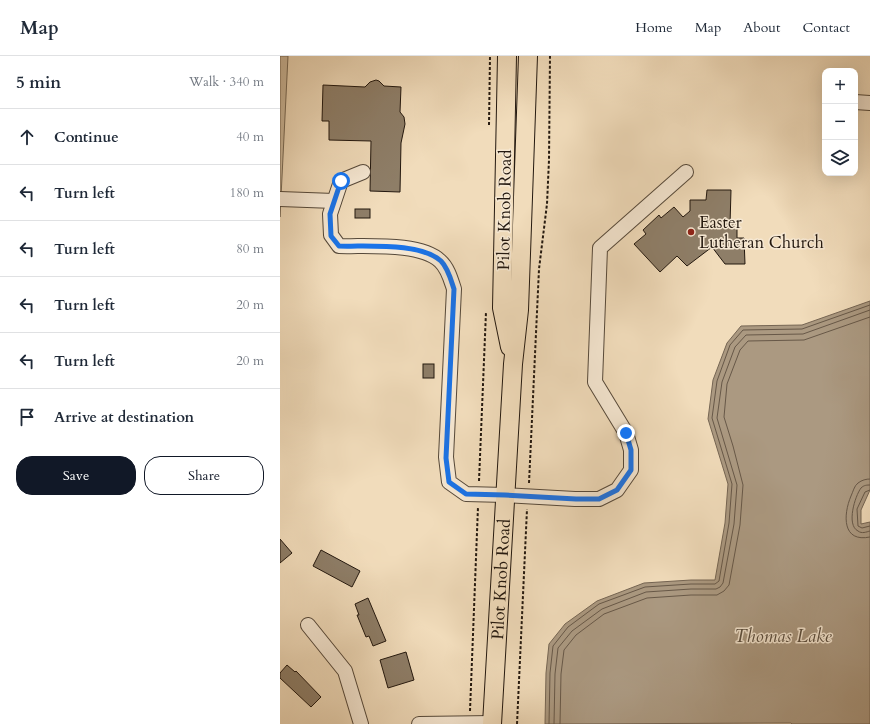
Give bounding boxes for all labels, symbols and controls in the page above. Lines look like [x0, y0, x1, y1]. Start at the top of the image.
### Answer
text: Map [20, 15, 59, 41]
text: Home [635, 18, 673, 37]
text: Map [695, 18, 721, 37]
text: About [743, 18, 780, 37]
text: Contact [802, 18, 850, 37]
map controls [822, 68, 858, 176]
button: + [822, 68, 858, 104]
text: 5 min [16, 71, 61, 94]
text: Walk · 340 m [189, 73, 264, 91]
button: − [822, 104, 858, 140]
icon: ahead [16, 126, 38, 148]
text: Continue [54, 127, 119, 147]
text: 40 m [236, 128, 264, 146]
button: layers [822, 140, 858, 176]
street label: Pilot Knob Road [492, 149, 517, 271]
route start [332, 172, 350, 190]
icon: left [16, 182, 38, 204]
text: Turn left [54, 183, 115, 203]
text: 180 m [230, 184, 264, 202]
place label: Easter Lutheran Church [699, 211, 824, 254]
marker: Easter Lutheran Church [686, 227, 696, 237]
icon: left [16, 238, 38, 260]
text: Turn left [54, 239, 115, 259]
text: 80 m [236, 240, 264, 258]
icon: left [16, 294, 38, 316]
text: Turn left [54, 295, 115, 315]
text: 20 m [236, 296, 264, 314]
icon: left [16, 350, 38, 372]
text: Turn left [54, 351, 115, 371]
text: 20 m [236, 352, 264, 370]
icon: arrive [16, 406, 38, 428]
text: Arrive at destination [54, 407, 194, 427]
route end [617, 424, 635, 442]
button: Save [16, 456, 136, 495]
button: Share [144, 456, 264, 495]
street label: Pilot Knob Road [486, 518, 516, 640]
water label: Thomas Lake [734, 624, 833, 649]

